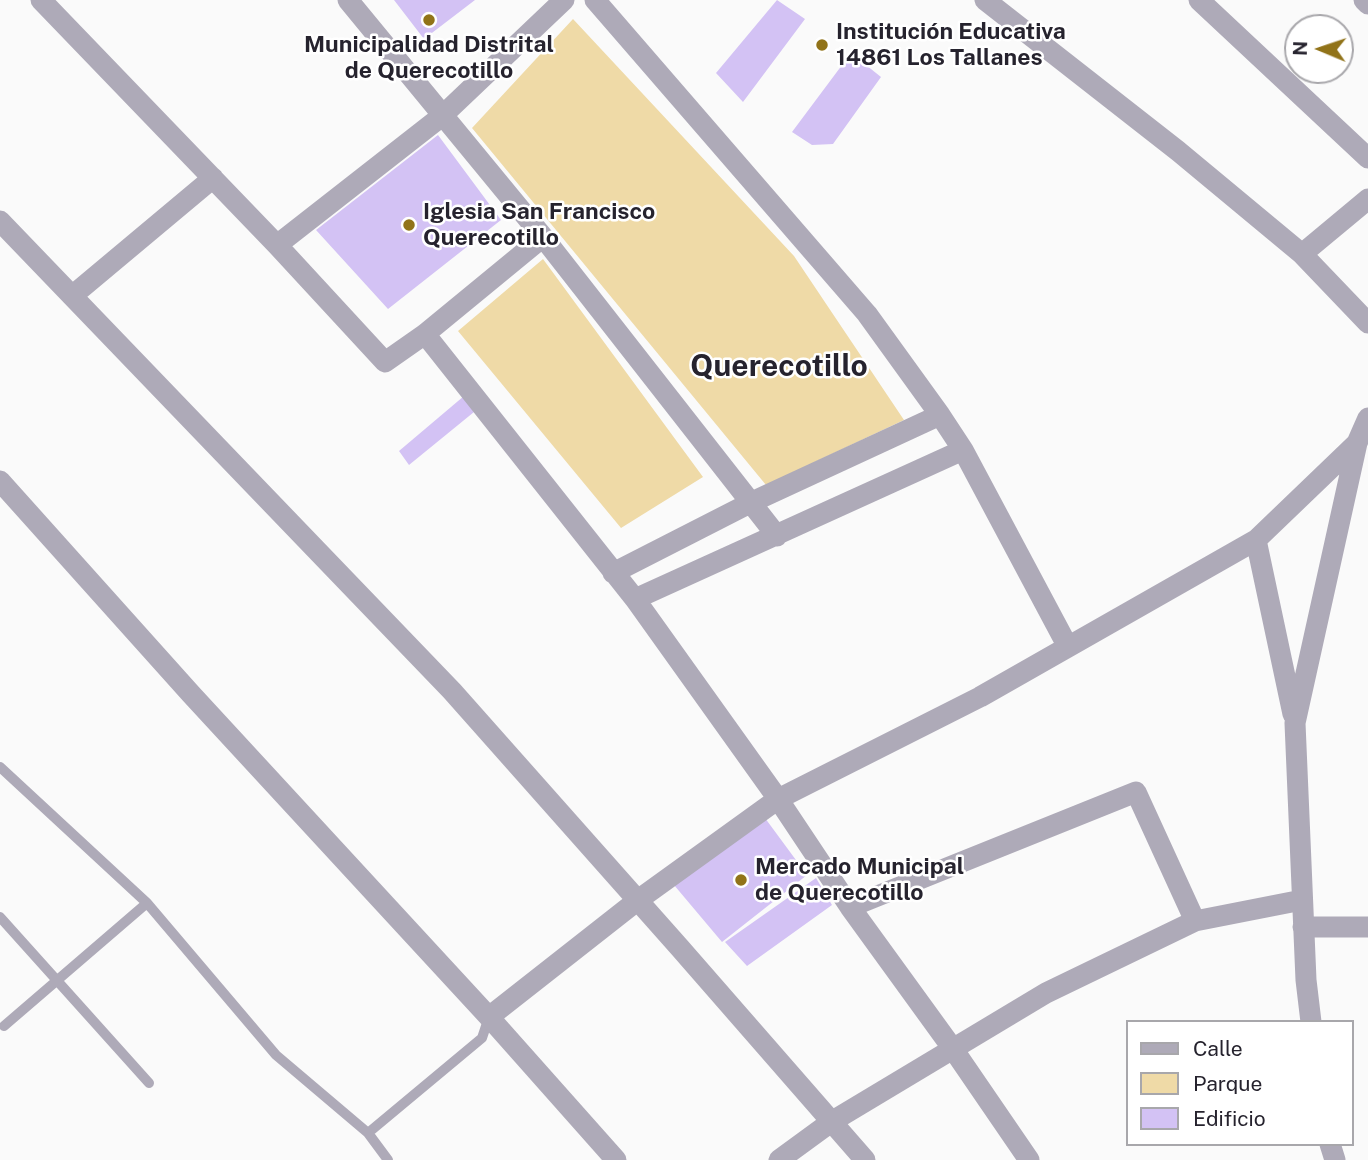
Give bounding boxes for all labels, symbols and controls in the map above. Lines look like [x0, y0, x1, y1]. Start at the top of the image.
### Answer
marker: Municipalidad Distrital de Querecotillo [421, 12, 437, 28]
north arrow [1284, 14, 1354, 84]
place label: Institución Educativa 14861 Los Tallanes [836, 18, 1066, 72]
place label: Municipalidad Distrital de Querecotillo [304, 31, 554, 85]
marker: Institución Educativa 14861 Los Tallanes [814, 37, 830, 53]
text: N [1289, 41, 1311, 56]
place label: Iglesia San Francisco Querecotillo [423, 198, 655, 252]
marker: Iglesia San Francisco Querecotillo [401, 217, 417, 233]
district label: Querecotillo [690, 349, 868, 385]
place label: Mercado Municipal de Querecotillo [755, 853, 964, 907]
marker: Mercado Municipal de Querecotillo [733, 872, 749, 888]
legend [1126, 1020, 1354, 1146]
text: Calle [1193, 1036, 1243, 1061]
text: Parque [1193, 1071, 1262, 1096]
text: Edificio [1193, 1106, 1266, 1131]

